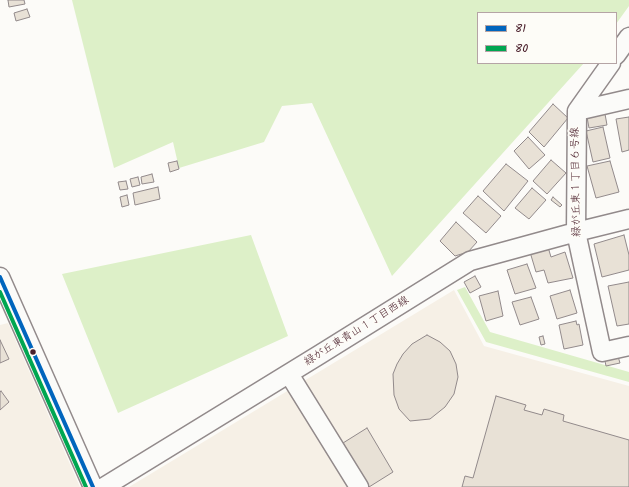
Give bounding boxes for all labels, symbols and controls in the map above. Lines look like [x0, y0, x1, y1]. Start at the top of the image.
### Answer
legend [477, 12, 617, 64]
text: 81 [515, 19, 526, 38]
text: 80 [515, 39, 528, 58]
street label: 緑が丘東１丁目６号線 [569, 127, 585, 237]
street label: 緑が丘東青山１丁目西線 [302, 294, 412, 370]
unlabelled marker [28, 347, 38, 357]

